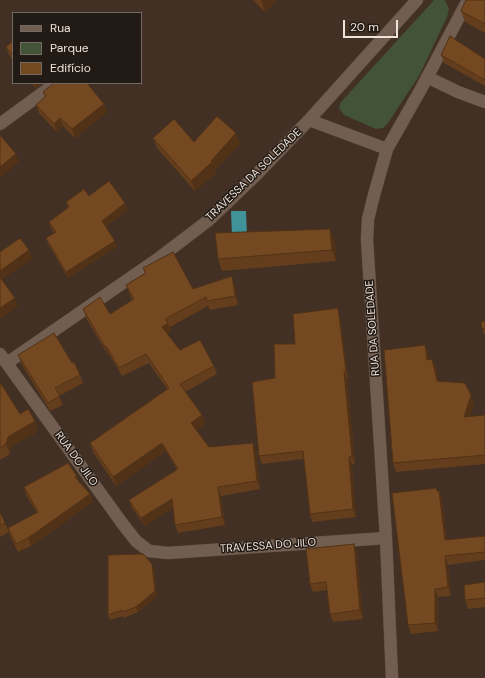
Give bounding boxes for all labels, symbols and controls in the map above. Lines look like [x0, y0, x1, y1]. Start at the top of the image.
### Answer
legend [12, 12, 142, 84]
scale bar [345, 12, 400, 38]
text: 20 m [350, 19, 379, 35]
text: Rua [50, 20, 71, 36]
text: Parque [50, 40, 89, 56]
text: Edifício [50, 60, 91, 76]
street label: TRAVESSA DA SOLEDADE [203, 126, 305, 224]
street label: RUA DA SOLEDADE [363, 280, 383, 376]
street label: RUA DO JILO [52, 429, 100, 489]
street label: TRAVESSA DO JILO [220, 536, 316, 556]

